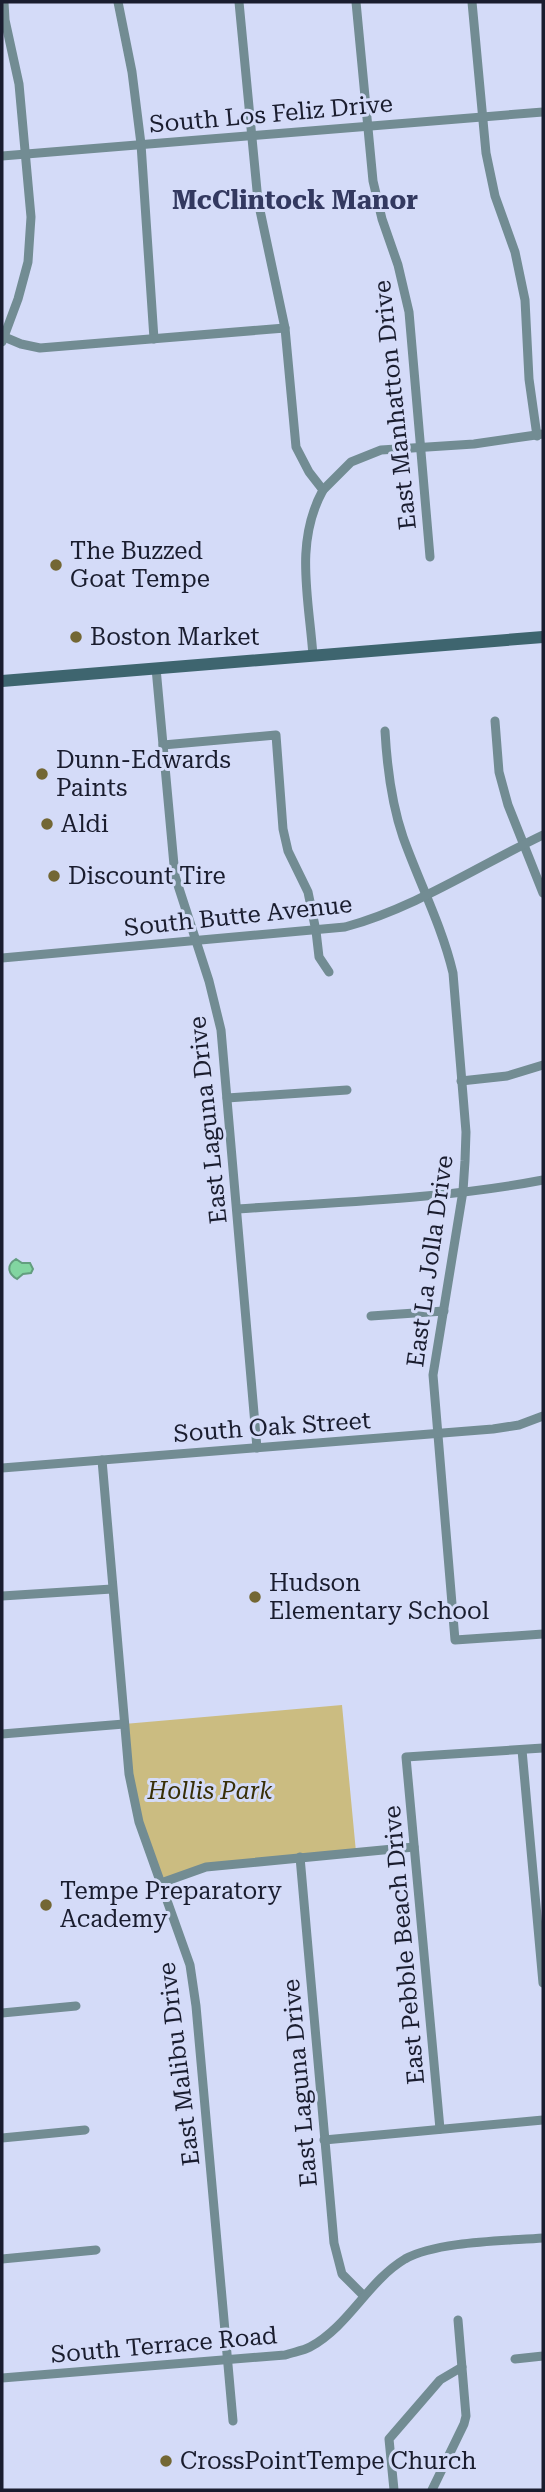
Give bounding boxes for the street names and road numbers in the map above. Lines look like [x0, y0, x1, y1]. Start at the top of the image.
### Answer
street label: South Los Feliz Drive [148, 89, 394, 139]
street label: East Manhatton Drive [368, 279, 422, 531]
street label: South Butte Avenue [122, 890, 354, 942]
street label: East Laguna Drive [183, 1015, 233, 1225]
street label: East La Jolla Drive [401, 1153, 459, 1369]
street label: South Oak Street [172, 1406, 372, 1448]
street label: East Pebble Beach Drive [378, 1804, 430, 2086]
street label: East Malibu Drive [153, 1961, 205, 2167]
street label: East Laguna Drive [277, 1978, 323, 2188]
street label: South Terrace Road [50, 2321, 278, 2369]

